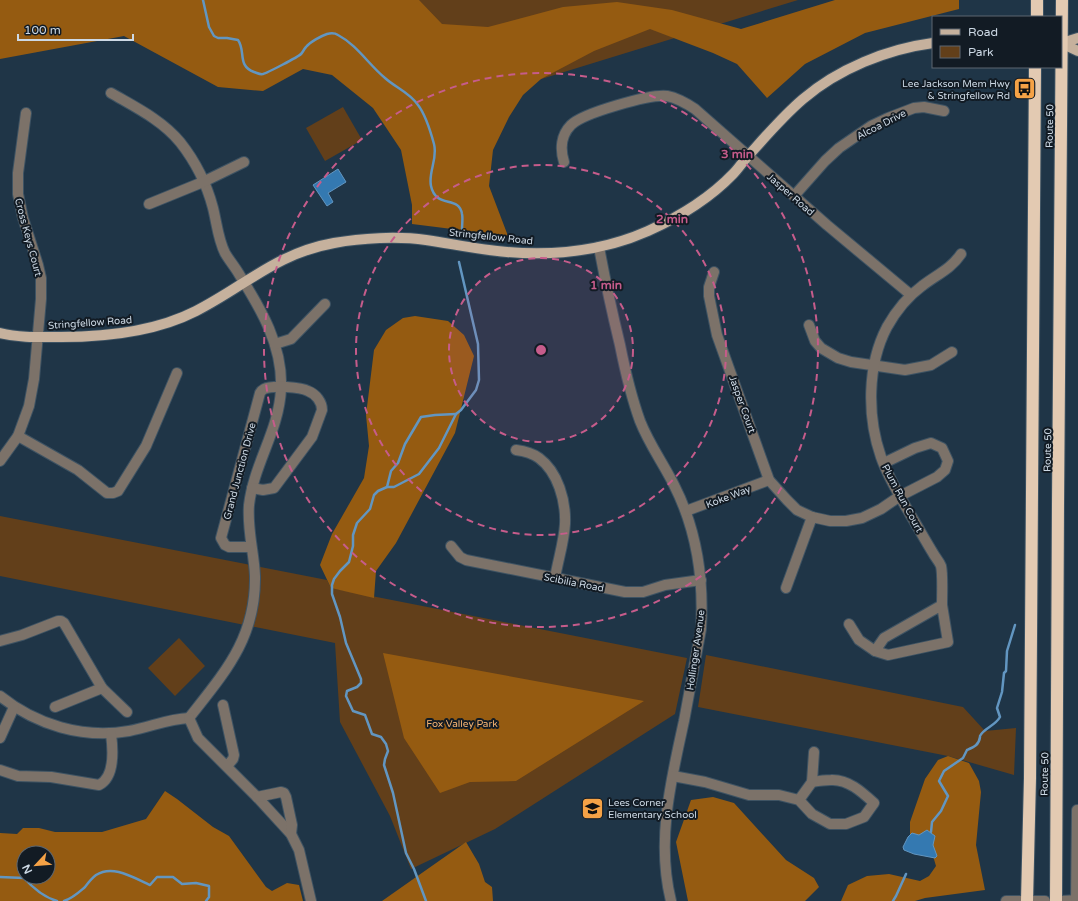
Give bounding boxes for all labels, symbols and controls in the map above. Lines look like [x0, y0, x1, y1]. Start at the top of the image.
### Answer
scale bar [18, 16, 133, 42]
legend [932, 16, 1062, 68]
text: 100 m [24, 23, 61, 37]
text: Road [968, 25, 998, 39]
text: Park [968, 45, 994, 59]
bus stop icon: Lee Jackson Mem Hwy & Stringfellow Rd [1012, 76, 1038, 102]
place label: Lee Jackson Mem Hwy & Stringfellow Rd [902, 78, 1011, 102]
street label: Route 50 [1044, 104, 1056, 148]
street label: Alcoa Drive [855, 107, 909, 143]
text: 3 min [721, 147, 753, 161]
street label: Jasper Road [764, 171, 816, 219]
street label: Cross Keys Court [12, 197, 44, 278]
text: 2 min [656, 212, 688, 226]
street label: Stringfellow Road [448, 227, 533, 247]
text: 1 min [590, 278, 622, 292]
street label: Stringfellow Road [48, 314, 133, 332]
centre of rings [534, 343, 548, 357]
street label: Jasper Court [726, 374, 758, 435]
street label: Grand Junction Drive [221, 421, 259, 521]
street label: Route 50 [1042, 428, 1054, 472]
street label: Plum Run Court [879, 462, 925, 535]
street label: Koke Way [704, 483, 753, 511]
street label: Scibilia Road [543, 571, 605, 595]
street label: Hollinger Avenue [684, 609, 708, 691]
park label: Fox Valley Park [426, 718, 498, 730]
street label: Route 50 [1039, 752, 1051, 796]
school or university icon: Lees Corner Elementary School [580, 795, 606, 821]
place label: Lees Corner Elementary School [608, 797, 697, 821]
north arrow [16, 845, 56, 885]
text: N [20, 862, 35, 876]

